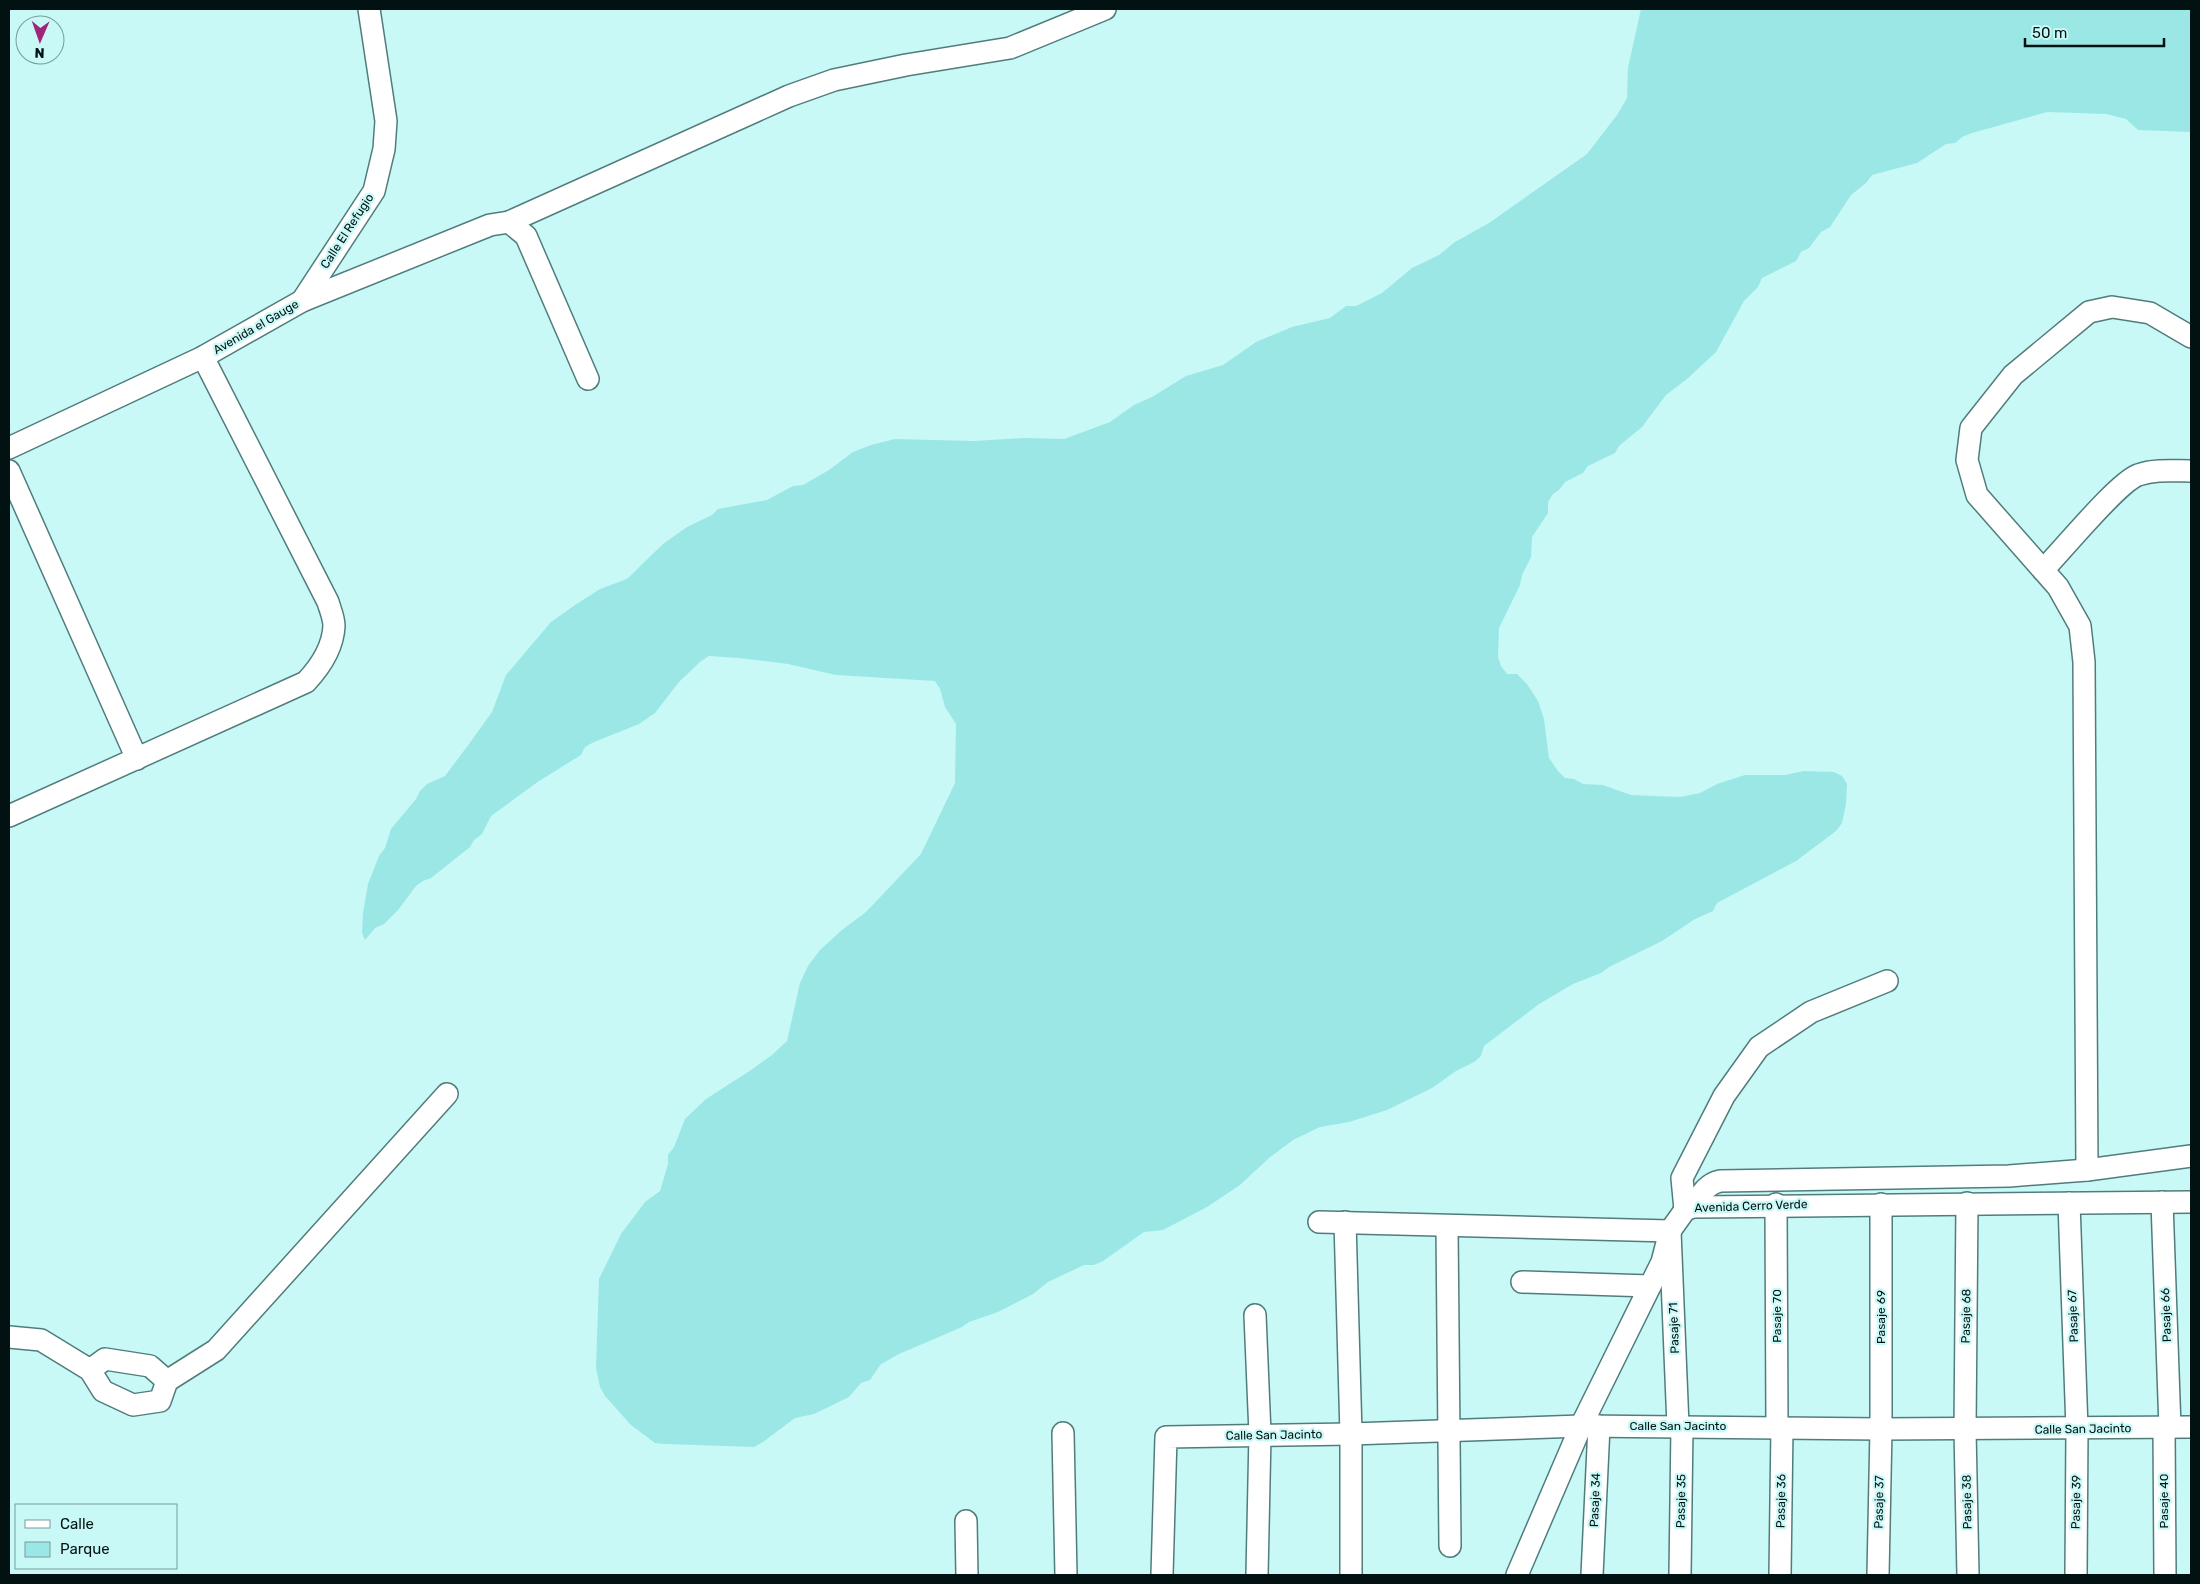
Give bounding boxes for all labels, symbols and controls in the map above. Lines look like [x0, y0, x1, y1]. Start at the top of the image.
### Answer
north arrow [15, 15, 65, 65]
scale bar [2025, 15, 2164, 47]
text: 50 m [2032, 24, 2067, 42]
text: N [34, 44, 45, 61]
street label: Calle El Refugio [318, 191, 376, 271]
street label: Avenida el Gauge [211, 297, 301, 357]
street label: Avenida Cerro Verde [1694, 1197, 1808, 1215]
street label: Pasaje 66 [2158, 1288, 2174, 1342]
street label: Pasaje 70 [1770, 1289, 1784, 1343]
street label: Pasaje 68 [1959, 1289, 1973, 1343]
street label: Pasaje 67 [2065, 1289, 2081, 1343]
street label: Pasaje 69 [1874, 1290, 1888, 1344]
street label: Pasaje 71 [1666, 1302, 1682, 1354]
street label: Calle San Jacinto [1630, 1419, 1727, 1433]
street label: Calle San Jacinto [2034, 1421, 2132, 1437]
street label: Calle San Jacinto [1225, 1427, 1323, 1443]
street label: Pasaje 34 [1587, 1472, 1603, 1527]
street label: Pasaje 35 [1674, 1474, 1688, 1528]
street label: Pasaje 36 [1774, 1474, 1788, 1528]
street label: Pasaje 40 [2157, 1474, 2171, 1528]
street label: Pasaje 37 [1872, 1475, 1886, 1529]
street label: Pasaje 38 [1960, 1475, 1974, 1529]
street label: Pasaje 39 [2069, 1475, 2083, 1529]
legend [15, 1504, 178, 1569]
text: Calle [60, 1515, 94, 1533]
text: Parque [60, 1540, 110, 1558]

